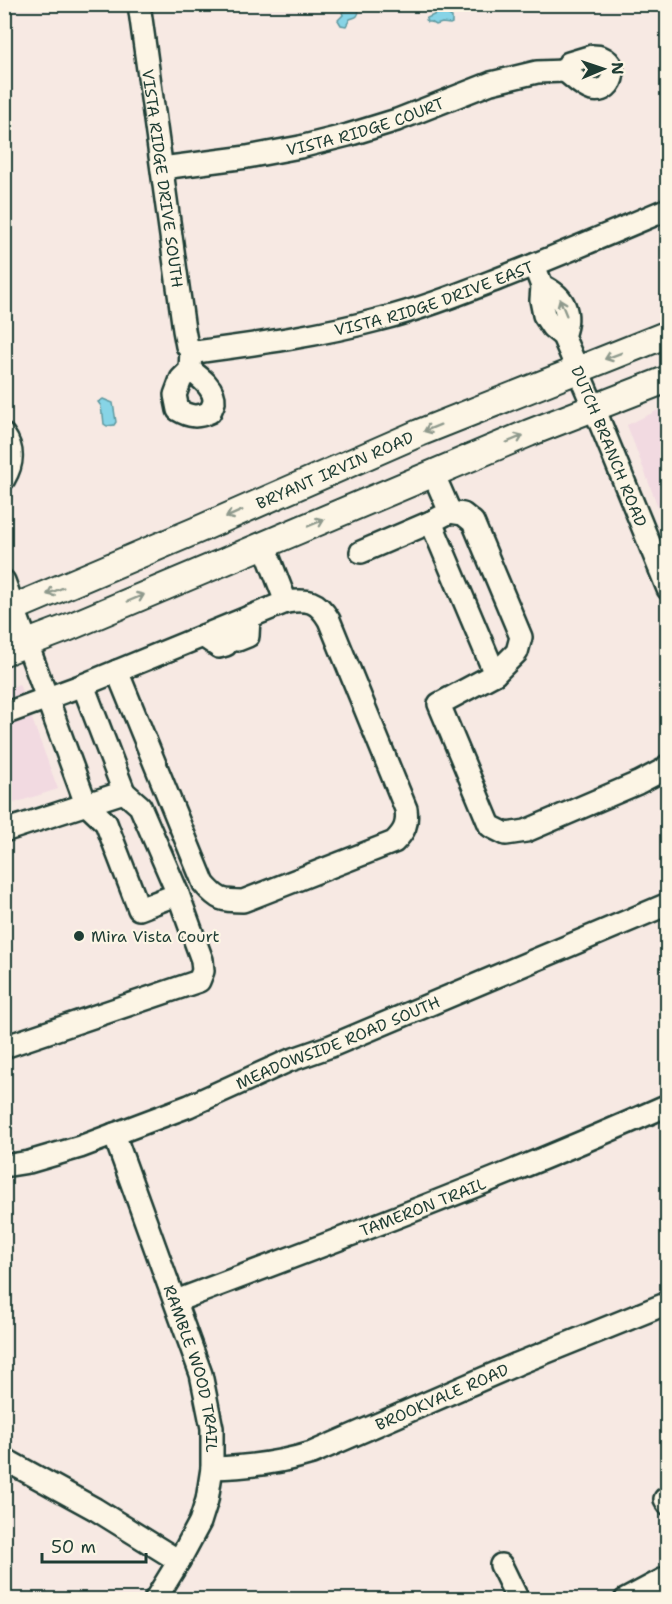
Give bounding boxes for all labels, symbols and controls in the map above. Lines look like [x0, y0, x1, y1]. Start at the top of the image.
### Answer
north arrow [573, 39, 633, 99]
text: N [607, 62, 628, 75]
street label: VISTA RIDGE DRIVE SOUTH [137, 68, 188, 289]
street label: VISTA RIDGE COURT [285, 92, 447, 160]
street label: VISTA RIDGE DRIVE EAST [333, 256, 537, 341]
one-way arrow [557, 298, 568, 316]
one-way arrow [604, 351, 623, 362]
street label: DUTCH BRANCH ROAD [566, 363, 651, 530]
one-way arrow [423, 423, 442, 434]
street label: BRYANT IRVIN ROAD [253, 427, 417, 514]
one-way arrow [506, 433, 524, 444]
one-way arrow [225, 509, 244, 520]
one-way arrow [307, 516, 325, 527]
one-way arrow [46, 586, 64, 597]
one-way arrow [127, 592, 145, 603]
place label: Mira Vista Court [91, 926, 219, 947]
marker: Mira Vista Court [72, 929, 86, 943]
street label: MEADOWSIDE ROAD SOUTH [233, 991, 443, 1094]
street label: TAMERON TRAIL [357, 1173, 489, 1241]
street label: RAMBLE WOOD TRAIL [159, 1282, 222, 1453]
street label: BROOKVALE ROAD [372, 1359, 512, 1435]
scale bar [42, 1526, 146, 1564]
text: 50 m [51, 1535, 96, 1559]

